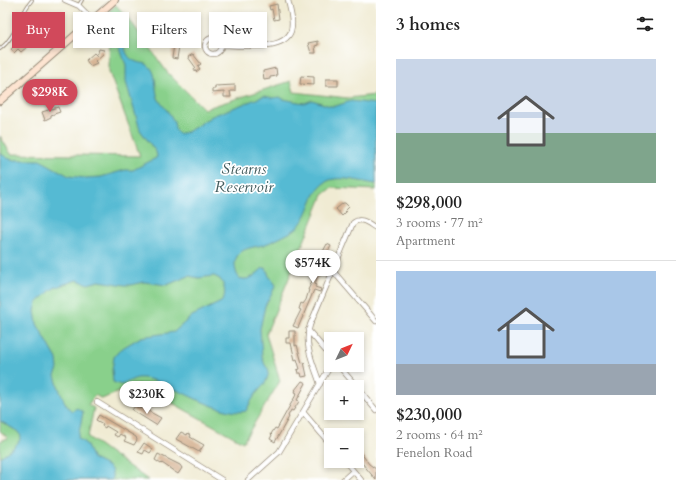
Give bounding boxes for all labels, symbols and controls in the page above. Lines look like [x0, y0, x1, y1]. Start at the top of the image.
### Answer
chip: Buy [12, 12, 65, 48]
chip: Rent [73, 12, 129, 48]
chip: Filters [137, 12, 201, 48]
chip: New [209, 12, 267, 48]
text: 3 homes [396, 13, 460, 36]
icon: filters [634, 13, 656, 35]
pin: $298K [22, 79, 78, 113]
text: $298K [31, 83, 69, 101]
icon: home [490, 85, 562, 157]
water label: Stearns Reservoir [215, 158, 274, 198]
text: $298,000 [396, 191, 462, 214]
text: 3 rooms · 77 m² [396, 214, 483, 232]
text: Apartment [396, 232, 455, 250]
pin: $574K [285, 250, 341, 284]
text: $574K [294, 254, 332, 272]
icon: home [490, 297, 562, 369]
north arrow [324, 332, 364, 372]
map controls [324, 332, 364, 468]
button: + [324, 380, 364, 420]
pin: $230K [119, 381, 175, 415]
text: $230K [128, 385, 166, 403]
text: $230,000 [396, 403, 462, 426]
text: 2 rooms · 64 m² [396, 426, 483, 444]
button: − [324, 428, 364, 468]
text: Fenelon Road [396, 444, 472, 462]

